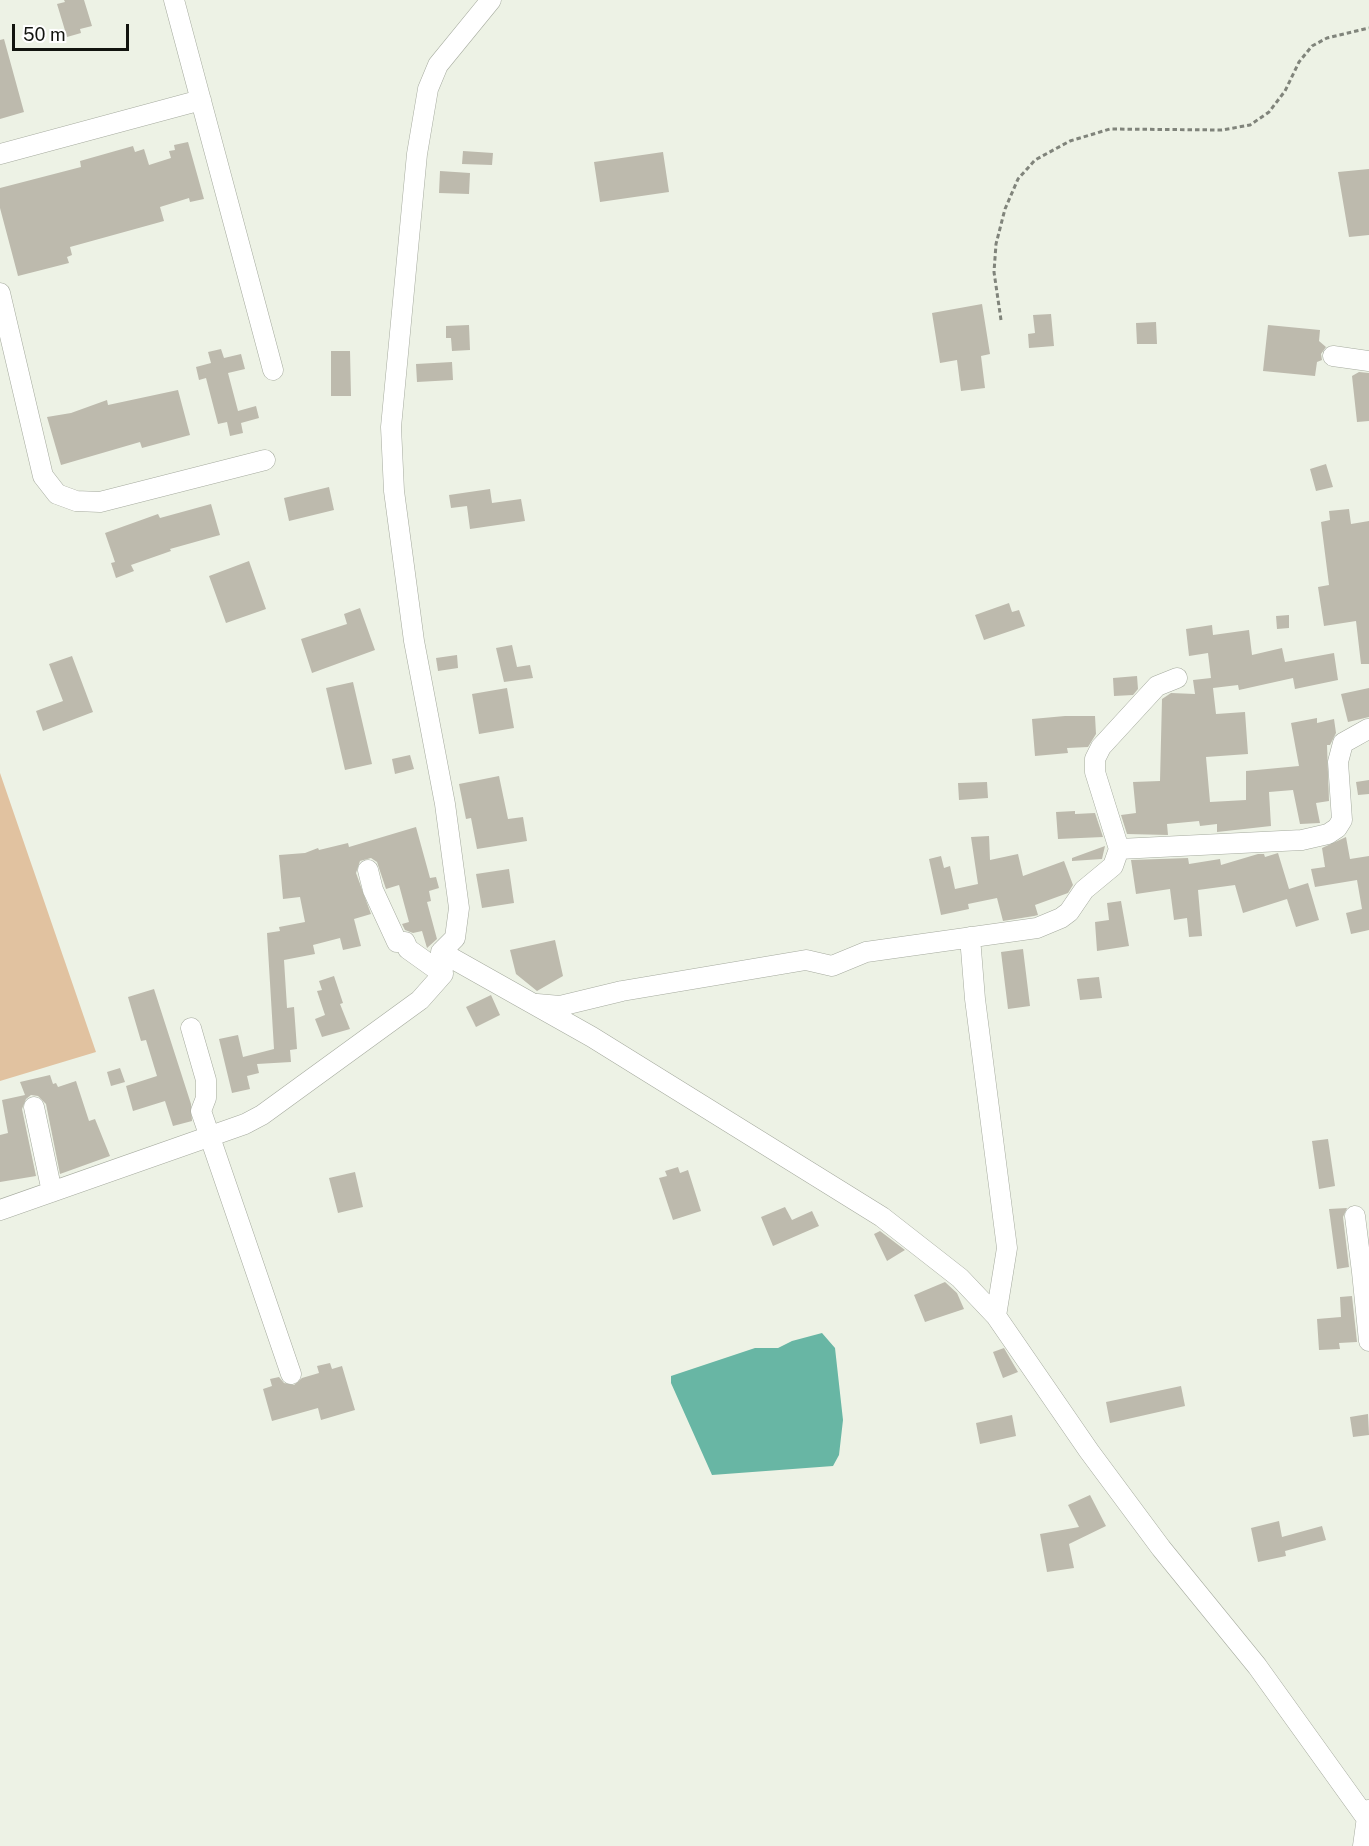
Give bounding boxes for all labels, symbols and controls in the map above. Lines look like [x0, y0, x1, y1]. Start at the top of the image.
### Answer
scale bar [15, 12, 132, 50]
text: 50 m [23, 24, 66, 45]

